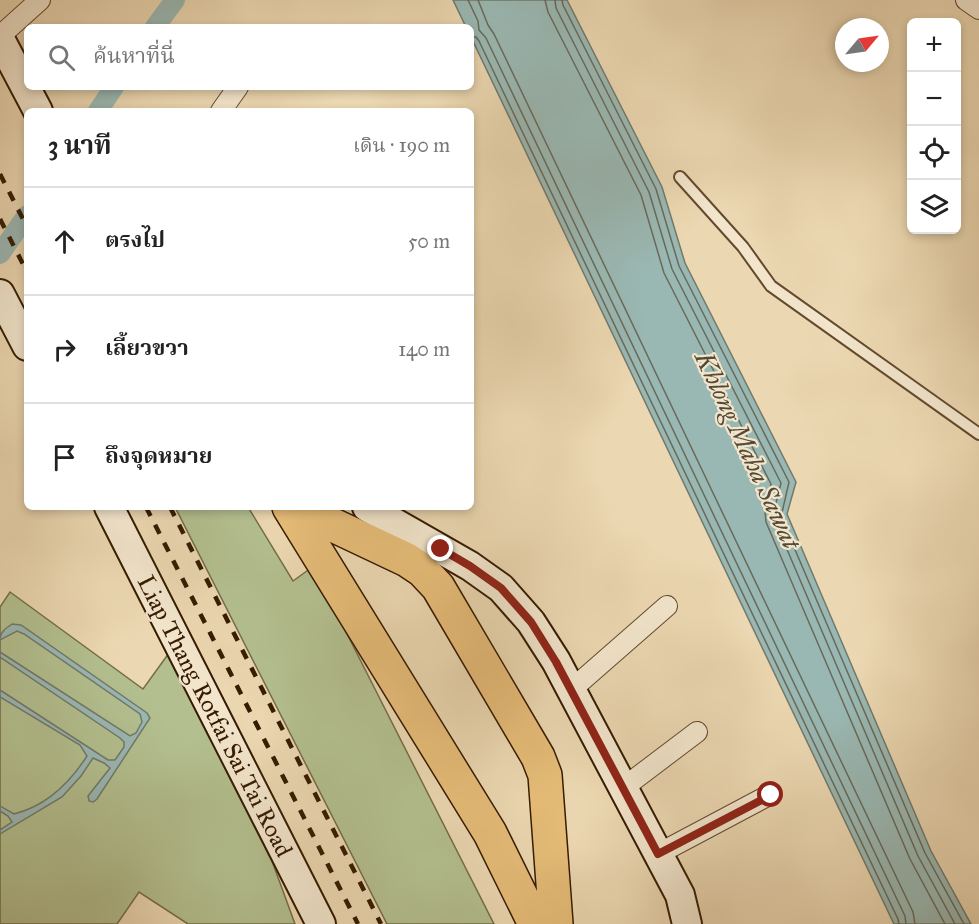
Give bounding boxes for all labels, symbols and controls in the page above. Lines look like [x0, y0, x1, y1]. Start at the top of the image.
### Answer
north arrow [835, 18, 889, 72]
map controls [907, 18, 961, 234]
button: + [907, 18, 961, 72]
search box [24, 24, 474, 90]
icon: search [45, 41, 78, 74]
text: ค้นหาที่นี่ [93, 42, 175, 69]
button: − [907, 72, 961, 126]
button: locate [907, 126, 961, 180]
text: 3 นาที [48, 129, 112, 161]
text: เดิน · 190 m [353, 133, 450, 157]
button: layers [907, 180, 961, 234]
icon: ahead [48, 225, 81, 258]
text: ตรงไป [105, 226, 165, 253]
text: 50 m [408, 229, 450, 253]
icon: right [48, 333, 81, 366]
text: เลี้ยวขวา [105, 334, 189, 361]
text: 140 m [398, 337, 450, 361]
water label: Khlong Maha Sawat [687, 344, 809, 556]
icon: arrive [48, 441, 81, 474]
text: ถึงจุดหมาย [105, 442, 212, 469]
route end [427, 535, 453, 561]
street label: Liap Thang Rotfai Sai Tai Road [131, 570, 299, 862]
route start [757, 781, 783, 807]

